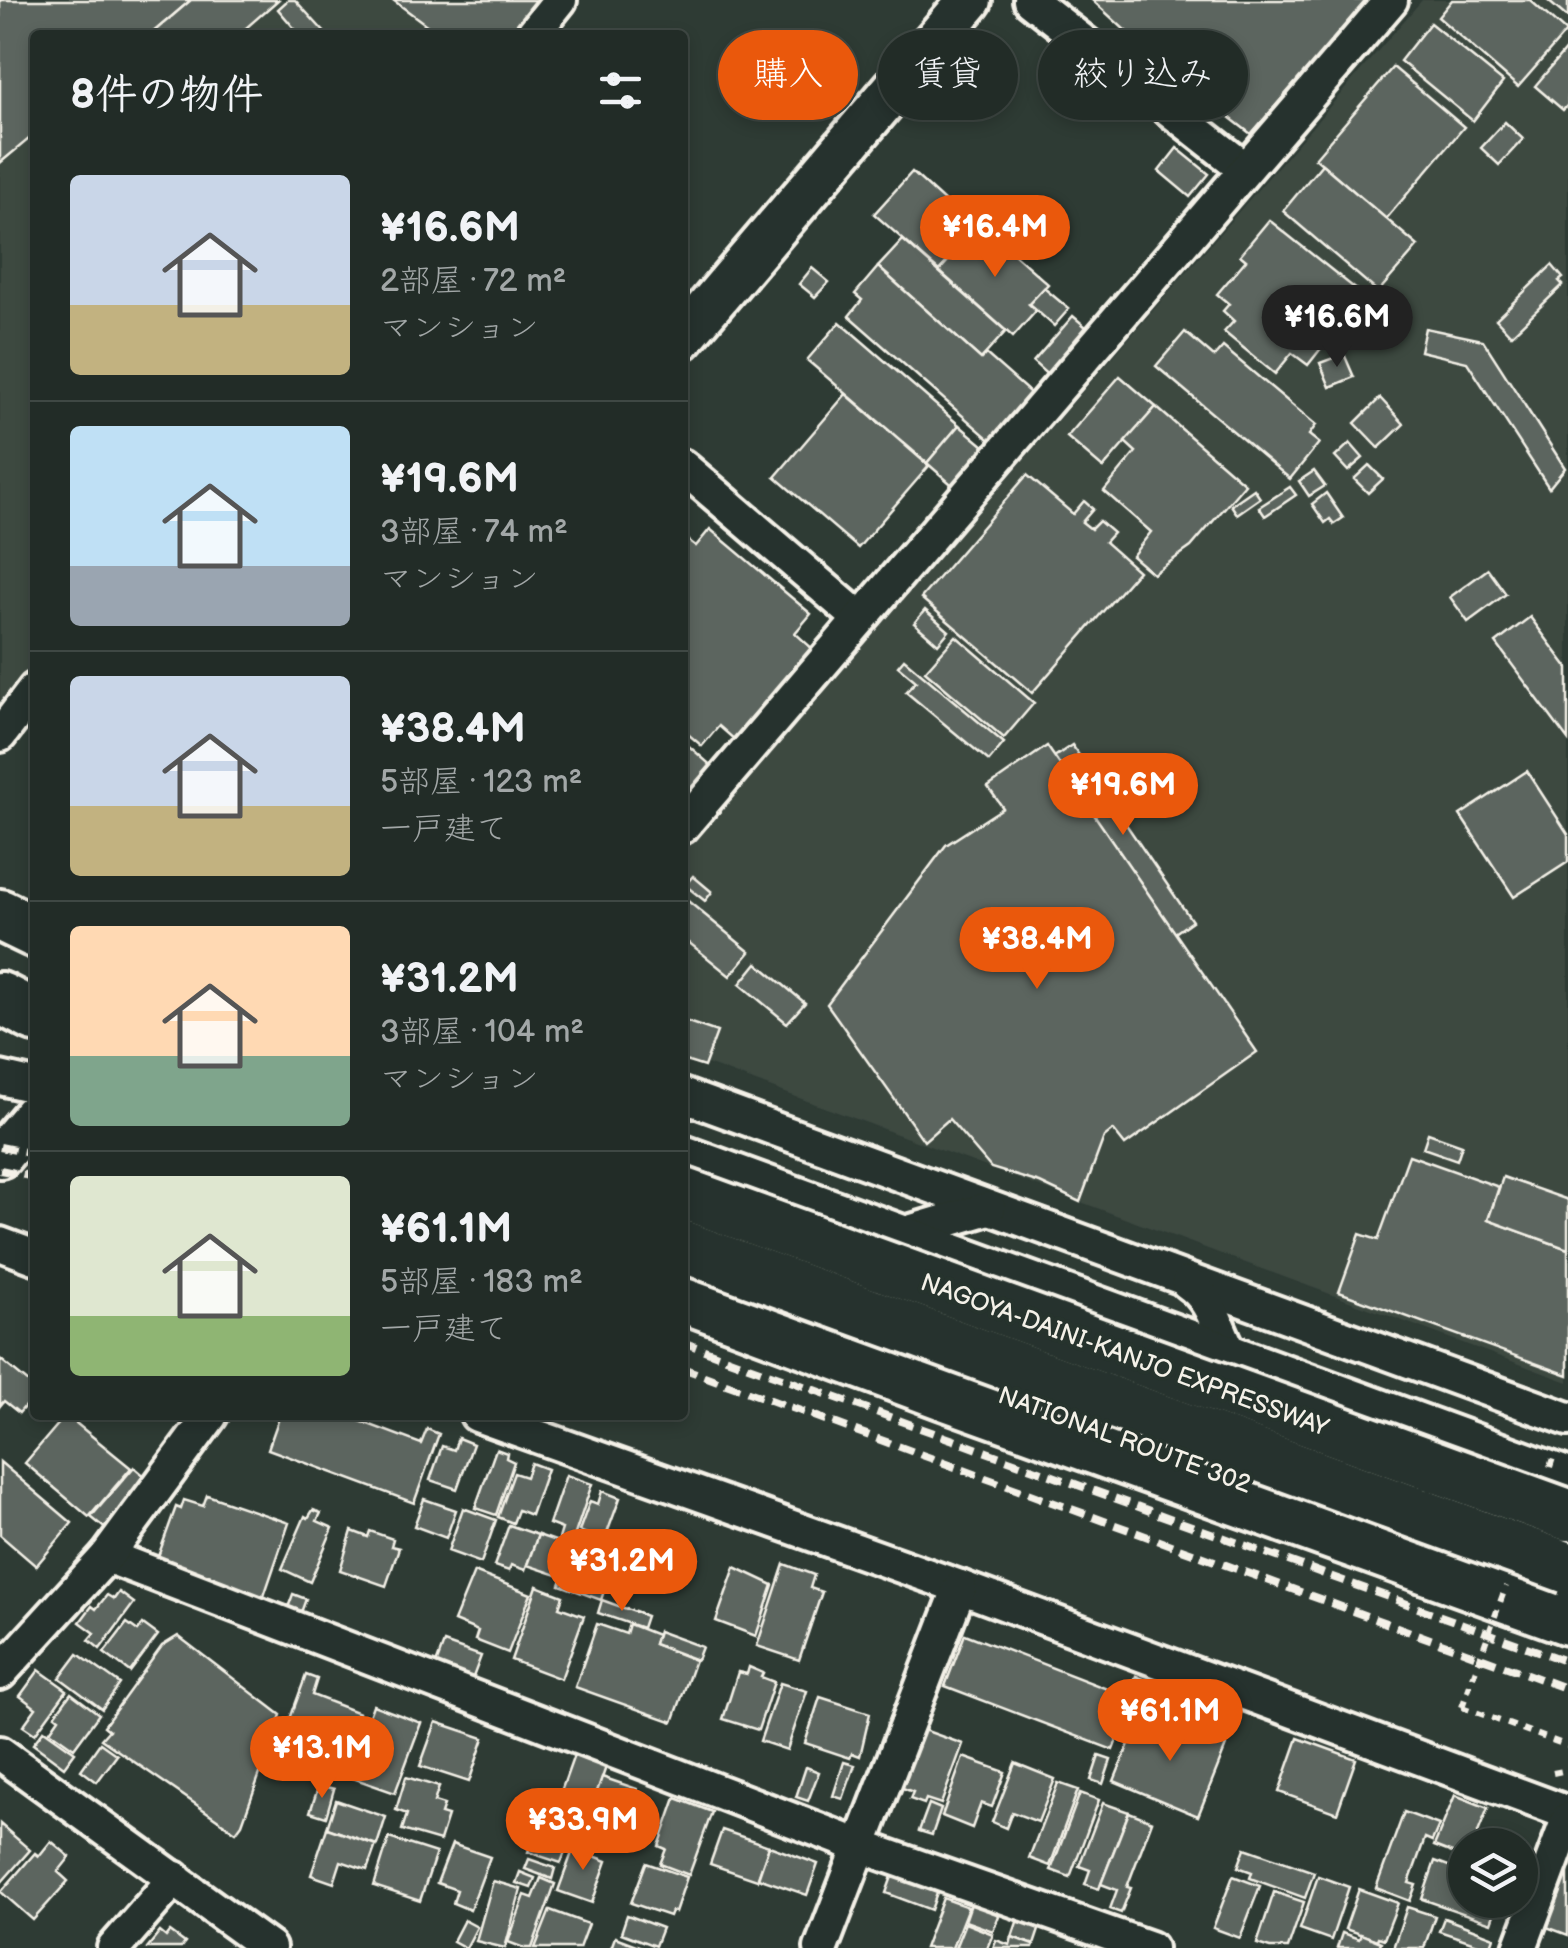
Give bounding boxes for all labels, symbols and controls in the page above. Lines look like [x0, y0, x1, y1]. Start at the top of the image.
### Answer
chip: 購入 [718, 30, 858, 120]
chip: 賃貸 [878, 30, 1018, 120]
chip: 絞り込み [1038, 30, 1248, 120]
icon: filters [593, 63, 648, 118]
text: 8件の物件 [70, 70, 263, 121]
pin: ¥16.4M [914, 195, 1076, 280]
text: ¥16.6M [380, 203, 520, 254]
text: ¥16.4M [942, 208, 1048, 247]
icon: home [150, 215, 270, 335]
text: 2部屋 · 72 m² [380, 262, 566, 301]
pin: ¥16.6M [1256, 285, 1418, 370]
text: ¥16.6M [1284, 298, 1390, 337]
text: マンション [380, 309, 539, 348]
text: ¥19.6M [380, 454, 519, 505]
icon: home [150, 466, 270, 586]
text: 3部屋 · 74 m² [380, 513, 568, 552]
text: マンション [380, 560, 539, 599]
text: ¥38.4M [380, 704, 526, 755]
icon: home [150, 716, 270, 836]
pin: ¥19.6M [1042, 753, 1204, 838]
text: 5部屋 · 123 m² [380, 763, 582, 802]
text: ¥19.6M [1070, 766, 1176, 805]
text: 一戸建て [380, 810, 508, 849]
pin: ¥38.4M [956, 907, 1118, 992]
text: ¥38.4M [981, 920, 1093, 959]
text: ¥31.2M [380, 954, 519, 1005]
icon: home [150, 966, 270, 1086]
text: 3部屋 · 104 m² [380, 1013, 584, 1052]
text: マンション [380, 1060, 539, 1099]
text: ¥61.1M [380, 1204, 512, 1255]
icon: home [150, 1216, 270, 1336]
text: 5部屋 · 183 m² [380, 1263, 583, 1302]
street label: NAGOYA-DAINI-KANJO EXPRESSWAY [916, 1267, 1333, 1444]
text: 一戸建て [380, 1310, 508, 1349]
street label: NATIONAL ROUTE 302 [994, 1380, 1255, 1501]
pin: ¥31.2M [541, 1529, 703, 1614]
text: ¥31.2M [569, 1542, 675, 1581]
pin: ¥61.1M [1089, 1679, 1251, 1764]
text: ¥61.1M [1120, 1692, 1220, 1731]
pin: ¥13.1M [241, 1716, 403, 1801]
text: ¥13.1M [272, 1729, 372, 1768]
pin: ¥33.9M [502, 1788, 664, 1873]
text: ¥33.9M [528, 1801, 638, 1840]
map controls [1448, 1828, 1538, 1918]
button: layers [1448, 1828, 1538, 1918]

